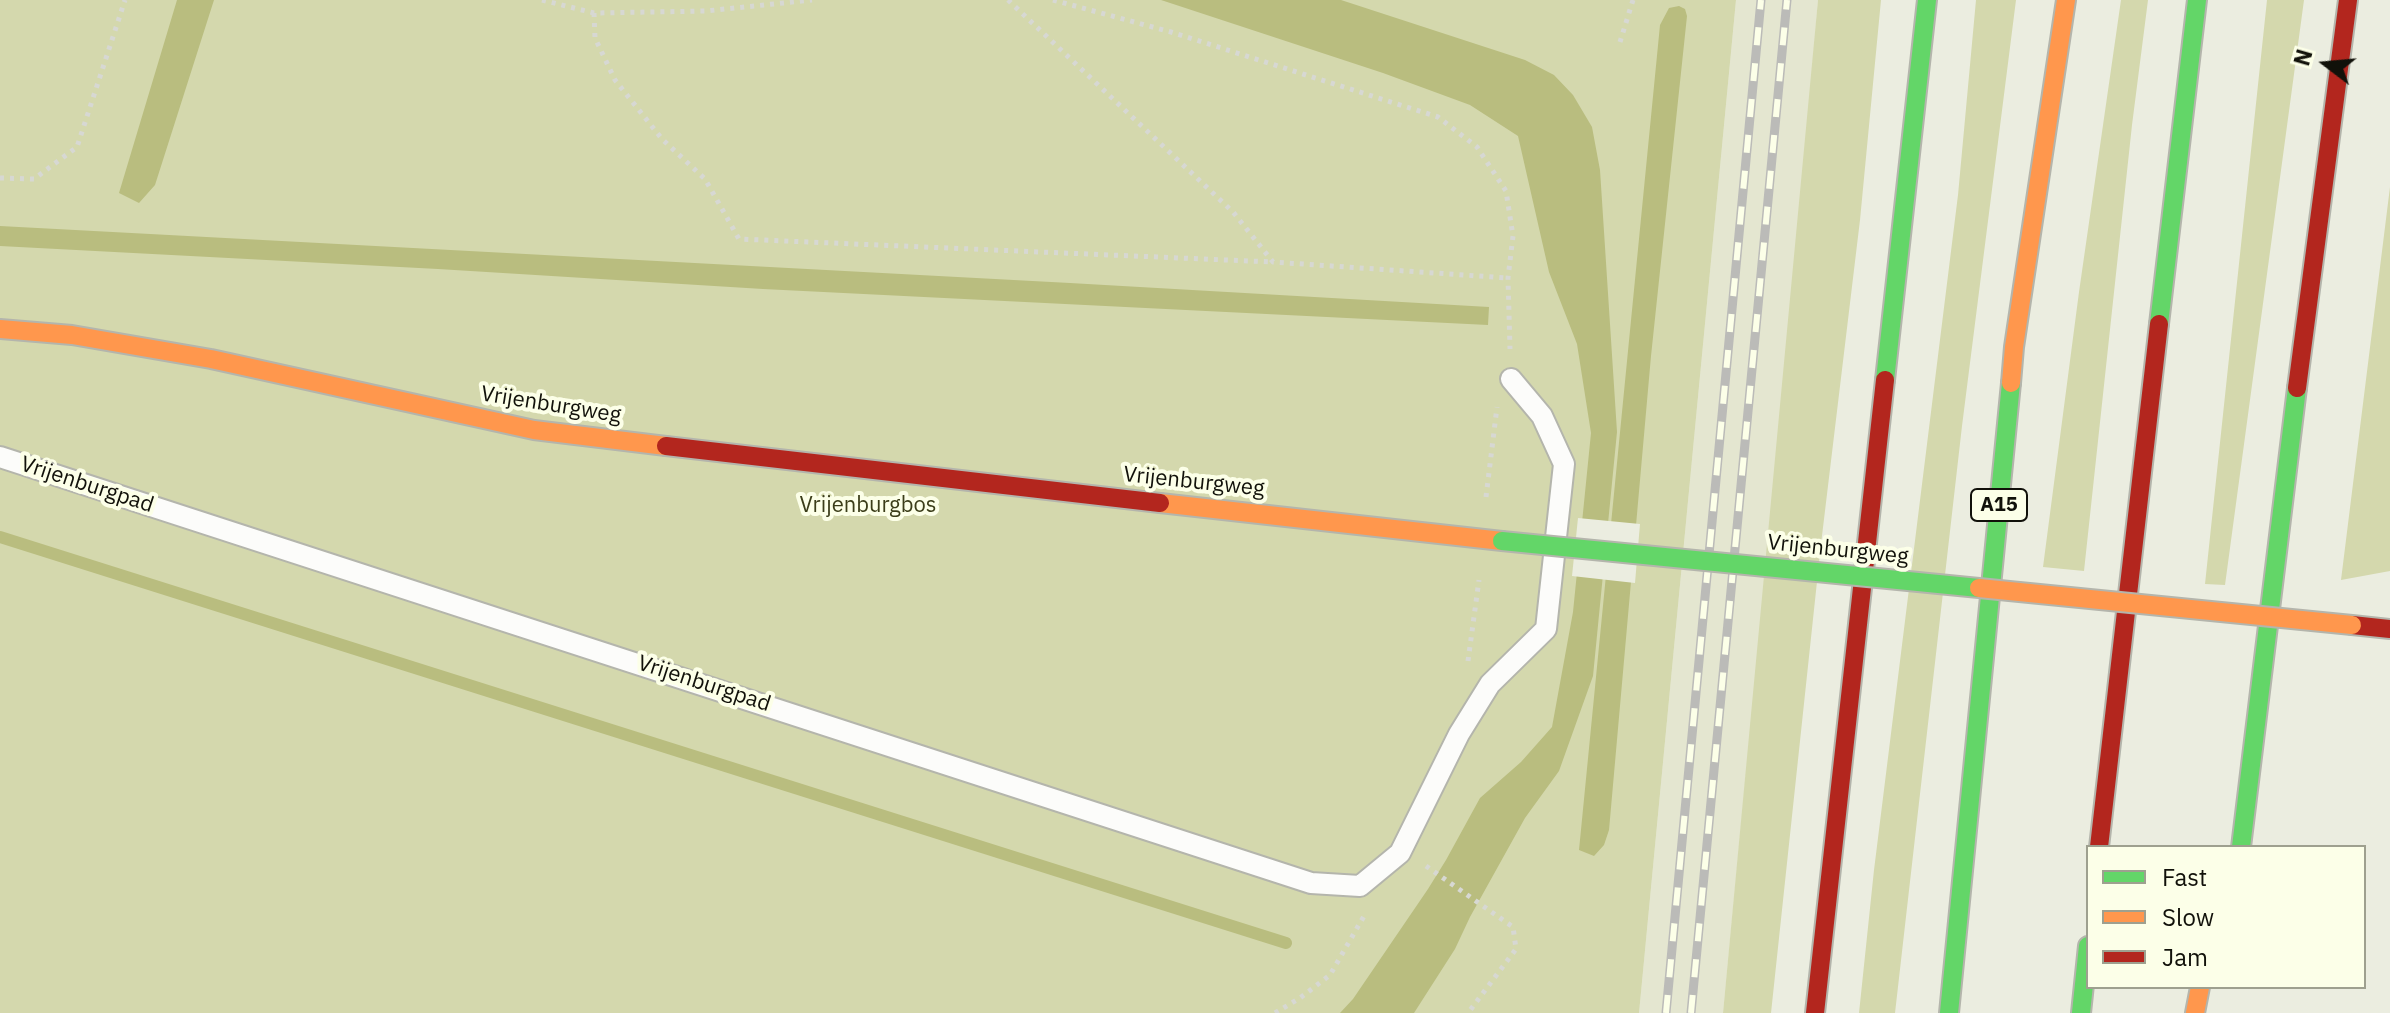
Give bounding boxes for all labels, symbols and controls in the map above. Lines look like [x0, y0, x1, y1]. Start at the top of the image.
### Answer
north arrow [2286, 24, 2366, 104]
text: N [2286, 46, 2319, 69]
street label: Vrijenburgweg [479, 381, 623, 429]
street label: Vrijenburgpad [17, 451, 157, 519]
street label: Vrijenburgweg [1122, 461, 1266, 503]
road number: A15 [1971, 489, 2027, 521]
park label: Vrijenburgbos [800, 493, 936, 519]
street label: Vrijenburgweg [1766, 529, 1910, 571]
street label: Vrijenburgpad [634, 650, 774, 718]
legend [2086, 845, 2366, 989]
text: Fast [2162, 861, 2207, 893]
text: Slow [2162, 901, 2214, 933]
text: Jam [2162, 941, 2208, 973]

